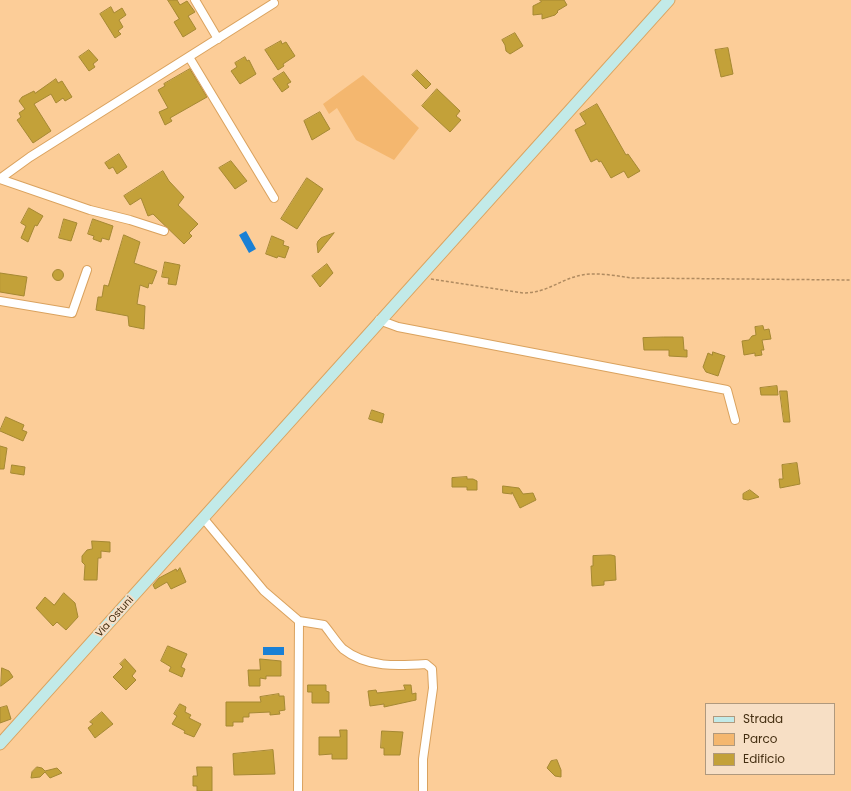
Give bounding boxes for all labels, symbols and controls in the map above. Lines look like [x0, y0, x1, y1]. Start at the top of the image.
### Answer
street label: Via Ostuni [94, 594, 136, 640]
legend [705, 703, 835, 775]
text: Strada [743, 710, 783, 727]
text: Parco [743, 730, 778, 747]
text: Edificio [743, 750, 785, 767]

